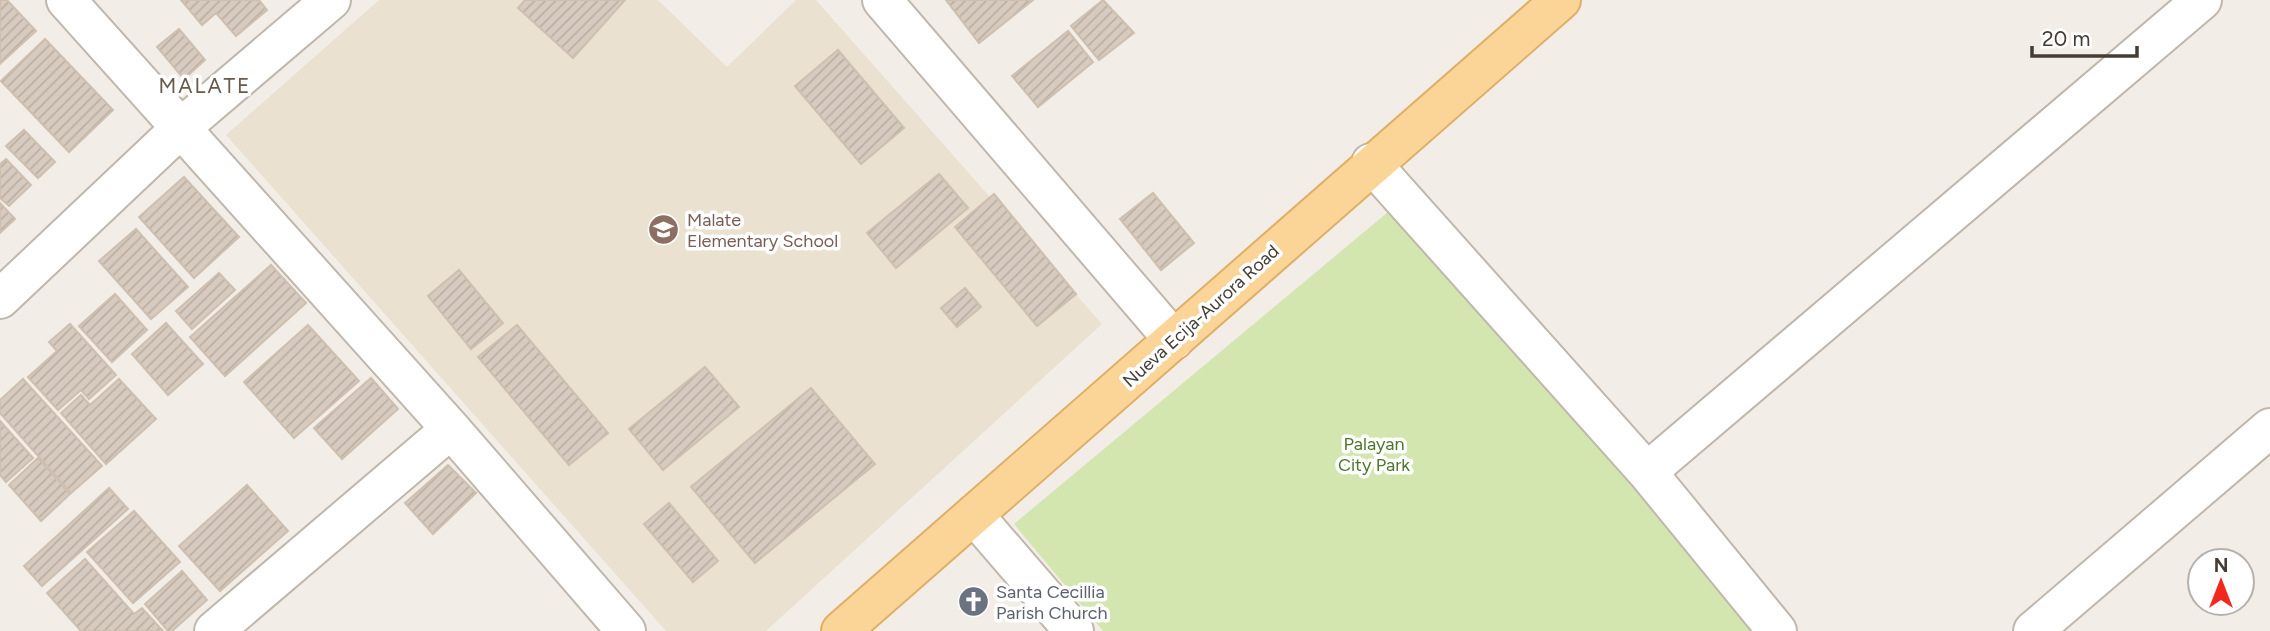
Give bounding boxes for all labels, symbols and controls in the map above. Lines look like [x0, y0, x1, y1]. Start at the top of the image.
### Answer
scale bar [2032, 14, 2137, 58]
text: 20 m [2042, 26, 2090, 51]
district label: MALATE [159, 73, 251, 98]
place label: Malate Elementary School [687, 209, 838, 252]
school or university icon: Malate Elementary School [647, 213, 681, 247]
street label: Nueva Ecija-Aurora Road [1118, 240, 1284, 392]
park label: Palayan City Park [1338, 433, 1410, 476]
north arrow [2186, 547, 2256, 617]
text: N [2214, 554, 2228, 577]
place label: Santa Cecillia Parish Church [996, 581, 1108, 624]
church icon: Santa Cecillia Parish Church [956, 585, 990, 619]

